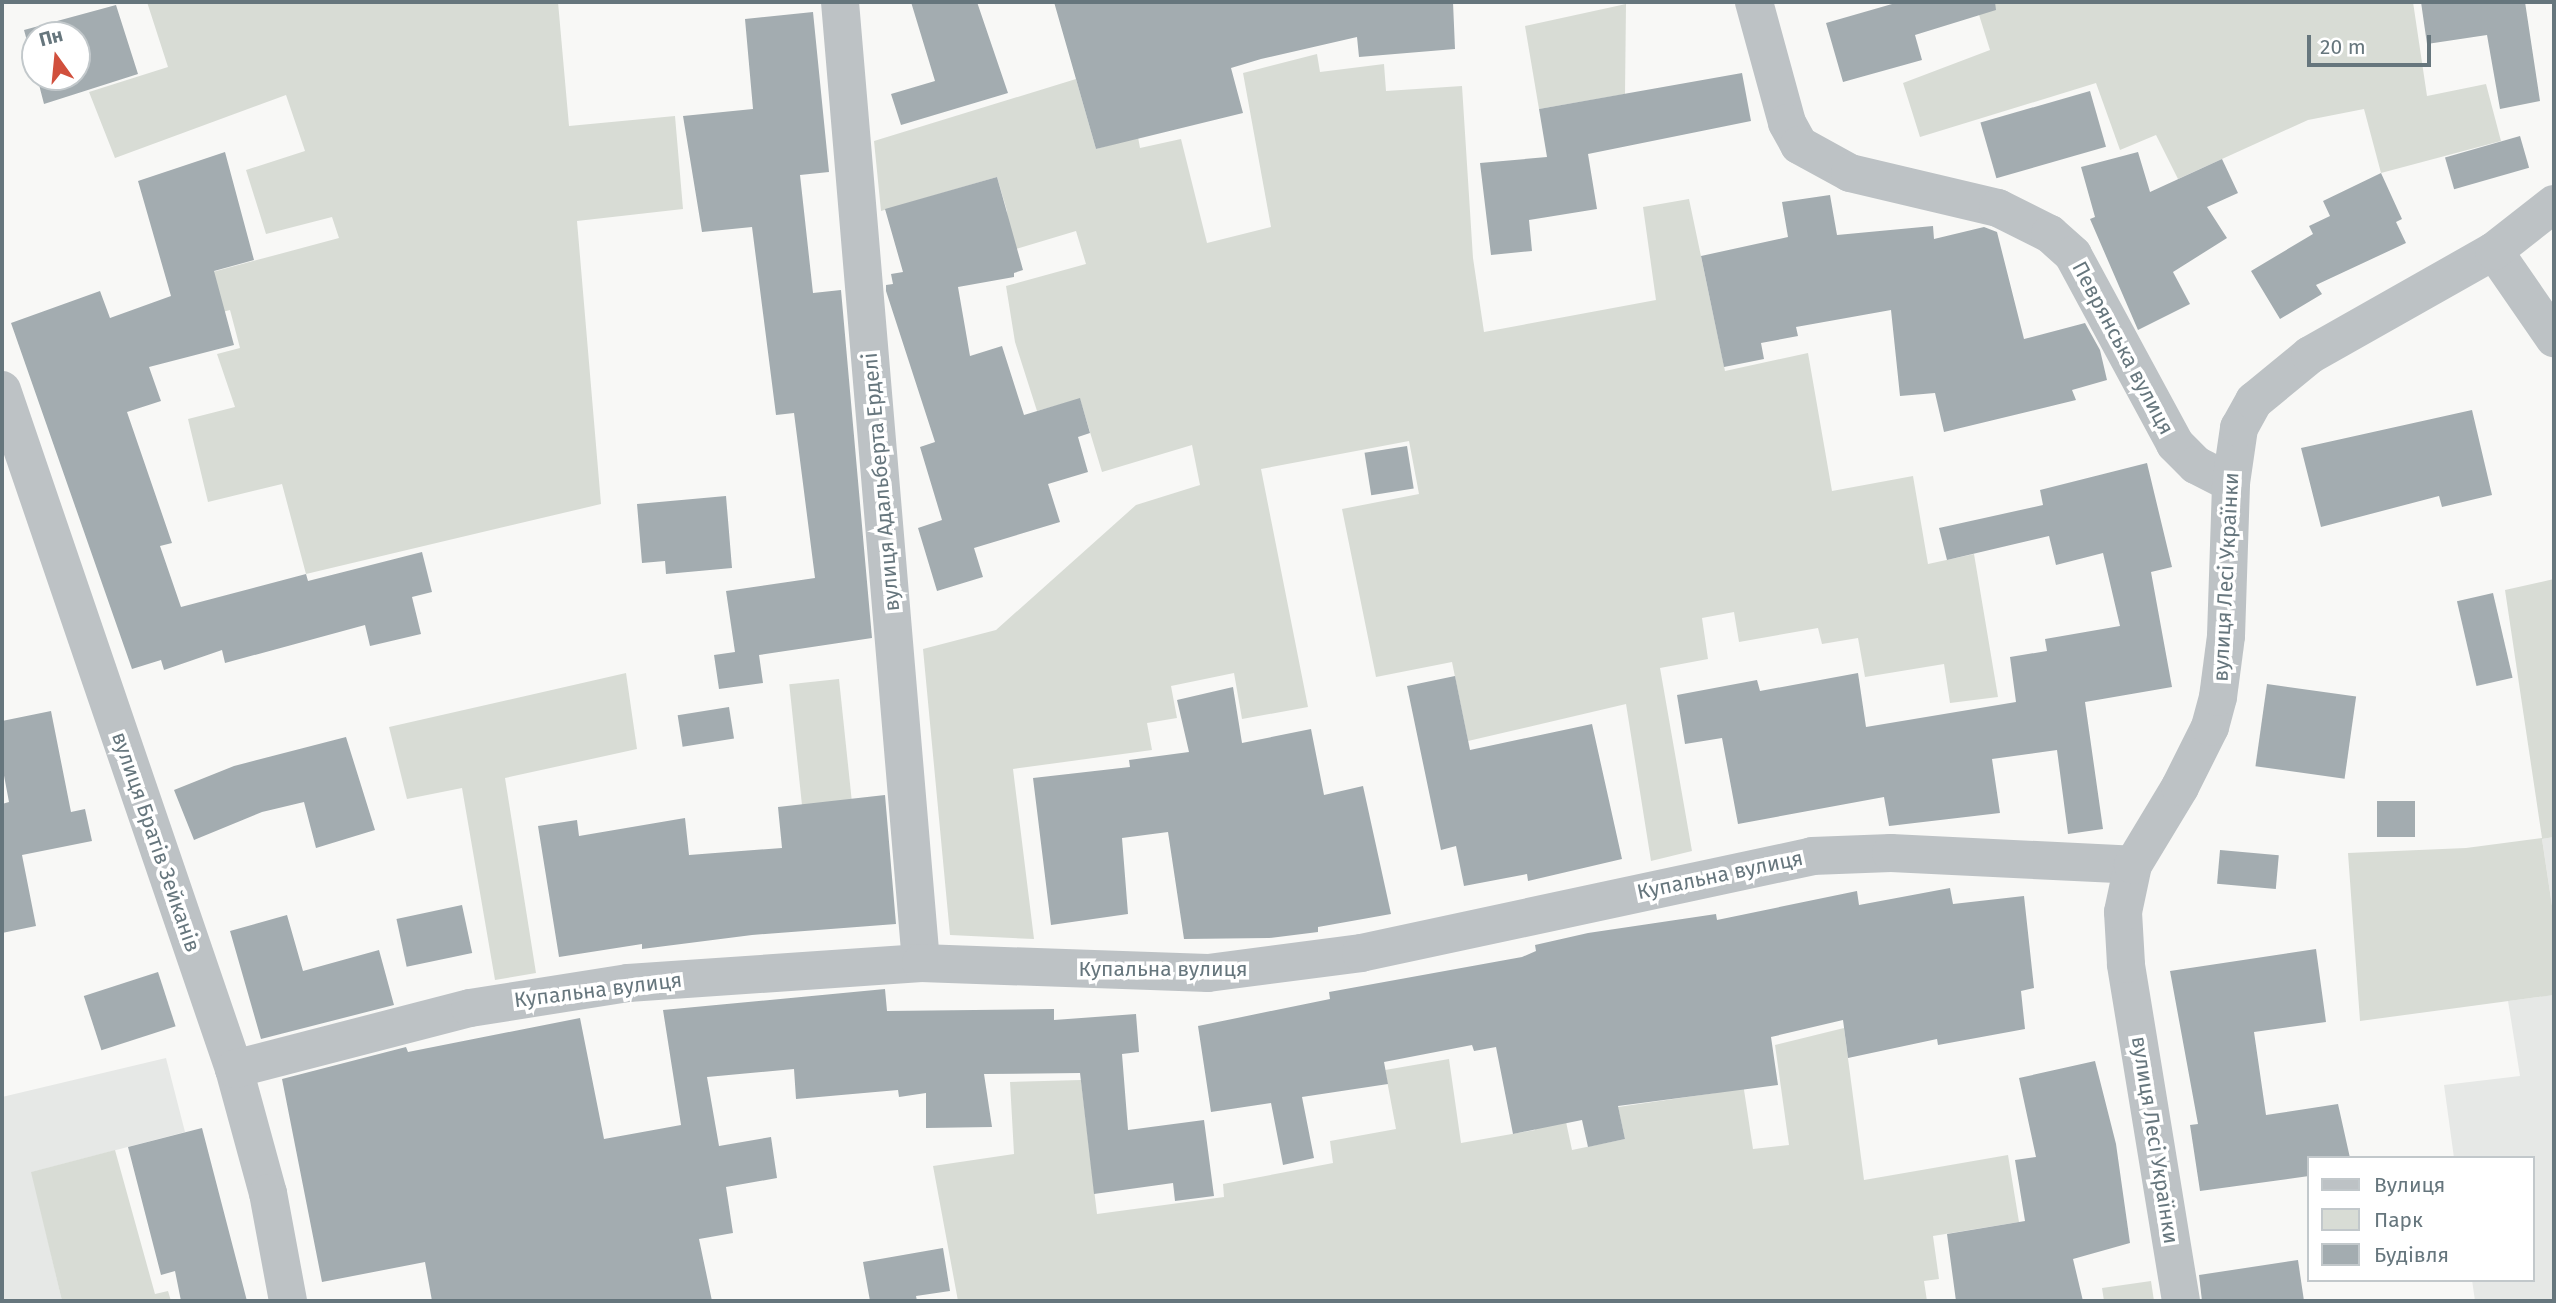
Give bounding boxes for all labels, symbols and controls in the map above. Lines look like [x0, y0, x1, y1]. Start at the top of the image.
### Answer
north arrow [21, 21, 91, 91]
scale bar [2311, 21, 2435, 65]
text: Пн [36, 23, 65, 51]
text: 20 m [2320, 34, 2366, 60]
street label: Певрянська вулиця [2067, 257, 2179, 439]
street label: вулиця Адальберта Ерделі [857, 352, 905, 612]
street label: вулиця Лесі Українки [2208, 472, 2244, 682]
street label: вулиця Братів Зейканів [106, 729, 206, 955]
street label: Купальна вулиця [1635, 845, 1805, 905]
street label: Купальна вулиця [1079, 956, 1247, 982]
street label: Купальна вулиця [513, 967, 683, 1013]
street label: вулиця Лесі Українки [2126, 1034, 2184, 1246]
legend [2308, 1156, 2535, 1282]
text: Вулиця [2374, 1172, 2445, 1198]
text: Парк [2374, 1207, 2423, 1233]
text: Будівля [2374, 1242, 2449, 1268]

